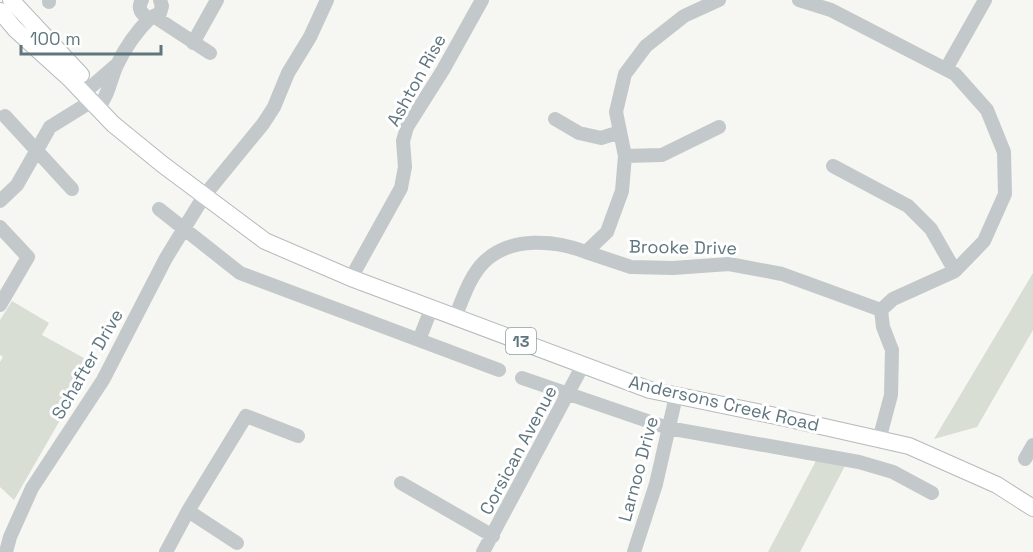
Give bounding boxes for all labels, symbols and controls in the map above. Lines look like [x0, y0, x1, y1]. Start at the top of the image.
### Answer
scale bar [21, 18, 160, 56]
text: 100 m [30, 27, 81, 50]
street label: Ashton Rise [381, 30, 451, 130]
street label: Brooke Drive [629, 235, 737, 259]
street label: Schafter Drive [46, 305, 128, 423]
road number: 13 [506, 328, 536, 354]
street label: Andersons Creek Road [627, 370, 821, 436]
street label: Corsican Avenue [474, 381, 562, 519]
street label: Larnoo Drive [613, 414, 663, 524]

